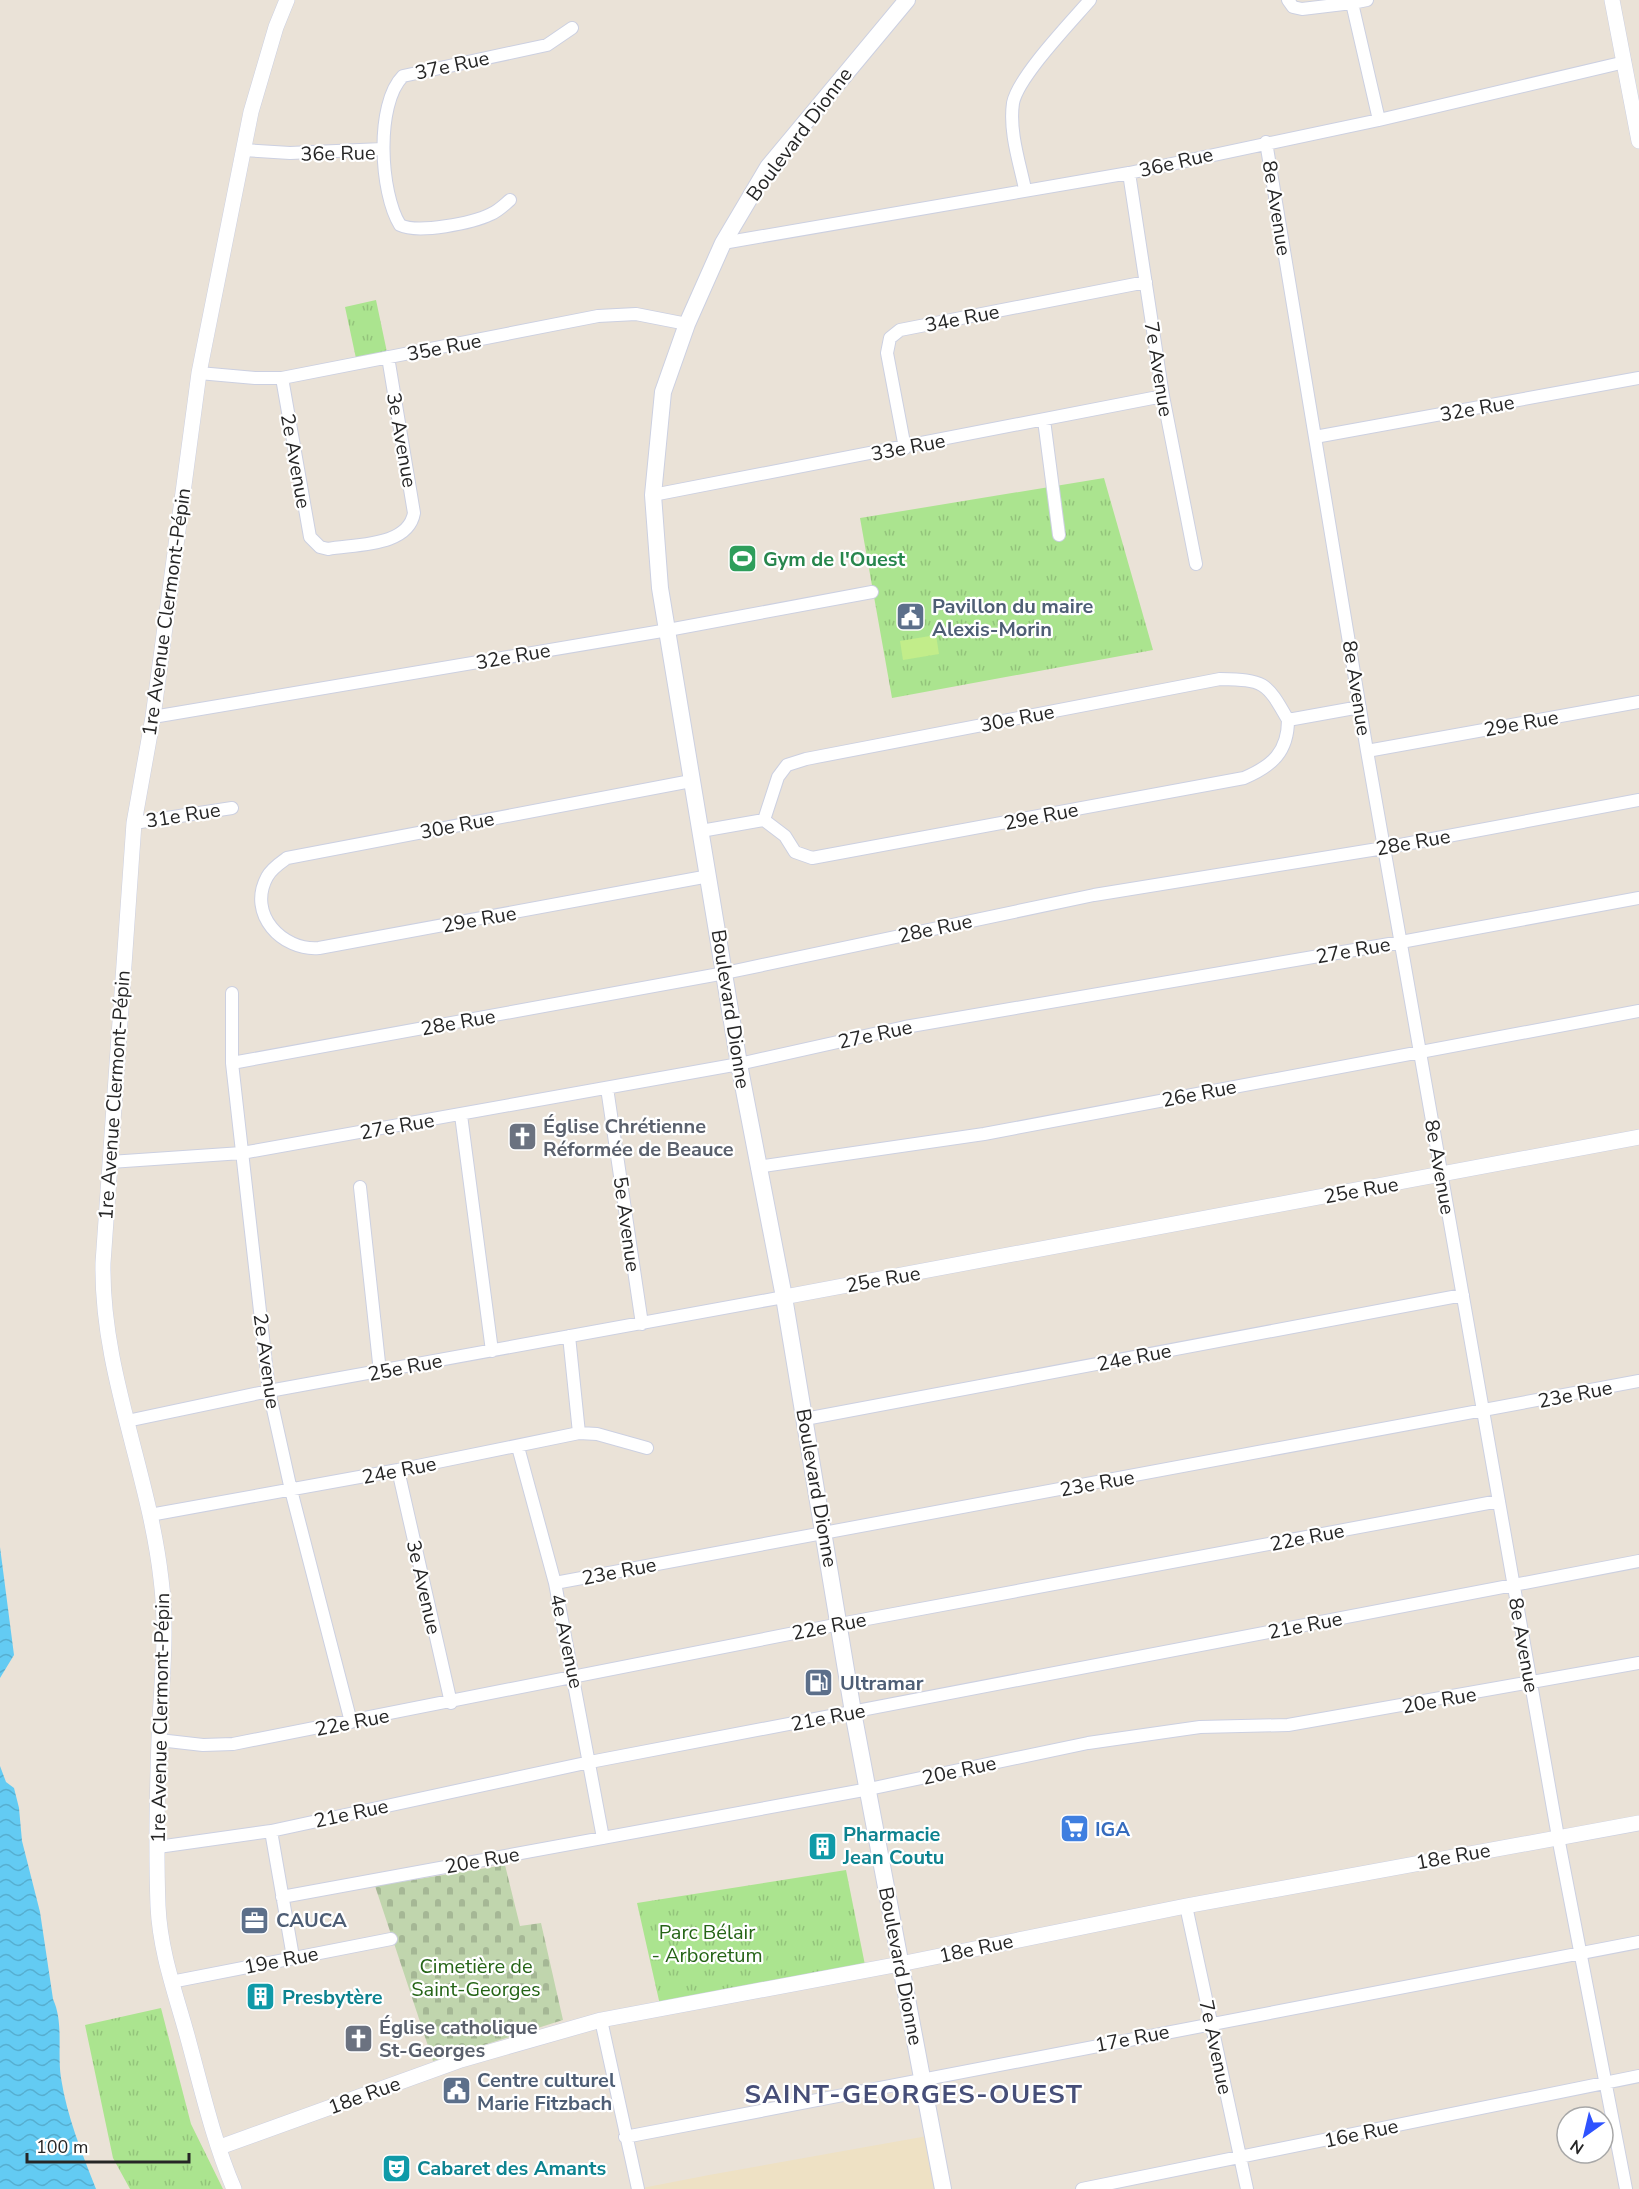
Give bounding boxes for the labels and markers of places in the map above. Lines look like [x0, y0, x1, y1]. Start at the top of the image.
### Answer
sports icon: Gym de l'Ouest [726, 543, 758, 575]
place label: Gym de l'Ouest [763, 546, 906, 573]
place label: Pavillon du maire Alexis-Morin [932, 593, 1094, 643]
public building icon: Pavillon du maire Alexis-Morin [895, 601, 927, 633]
place label: Église Chrétienne Réformée de Beauce [543, 1113, 734, 1163]
church icon: Église Chrétienne Réformée de Beauce [506, 1121, 538, 1153]
fuel station icon: Ultramar [803, 1667, 835, 1699]
place label: Ultramar [840, 1670, 924, 1697]
supermarket icon: IGA [1058, 1813, 1090, 1845]
place label: IGA [1095, 1816, 1130, 1843]
place label: Pharmacie Jean Coutu [842, 1821, 944, 1871]
building icon: Pharmacie Jean Coutu [806, 1830, 838, 1862]
office icon: CAUCA [239, 1904, 271, 1936]
place label: CAUCA [276, 1907, 347, 1934]
building icon: Presbytère [245, 1981, 277, 2013]
place label: Presbytère [282, 1984, 383, 2011]
place label: Église catholique St-Georges [379, 2014, 538, 2064]
church icon: Église catholique St-Georges [342, 2023, 374, 2055]
place label: Centre culturel Marie Fitzbach [477, 2067, 616, 2117]
public building icon: Centre culturel Marie Fitzbach [440, 2075, 472, 2107]
theatre icon: Cabaret des Amants [380, 2152, 412, 2184]
place label: Cabaret des Amants [417, 2155, 606, 2182]

